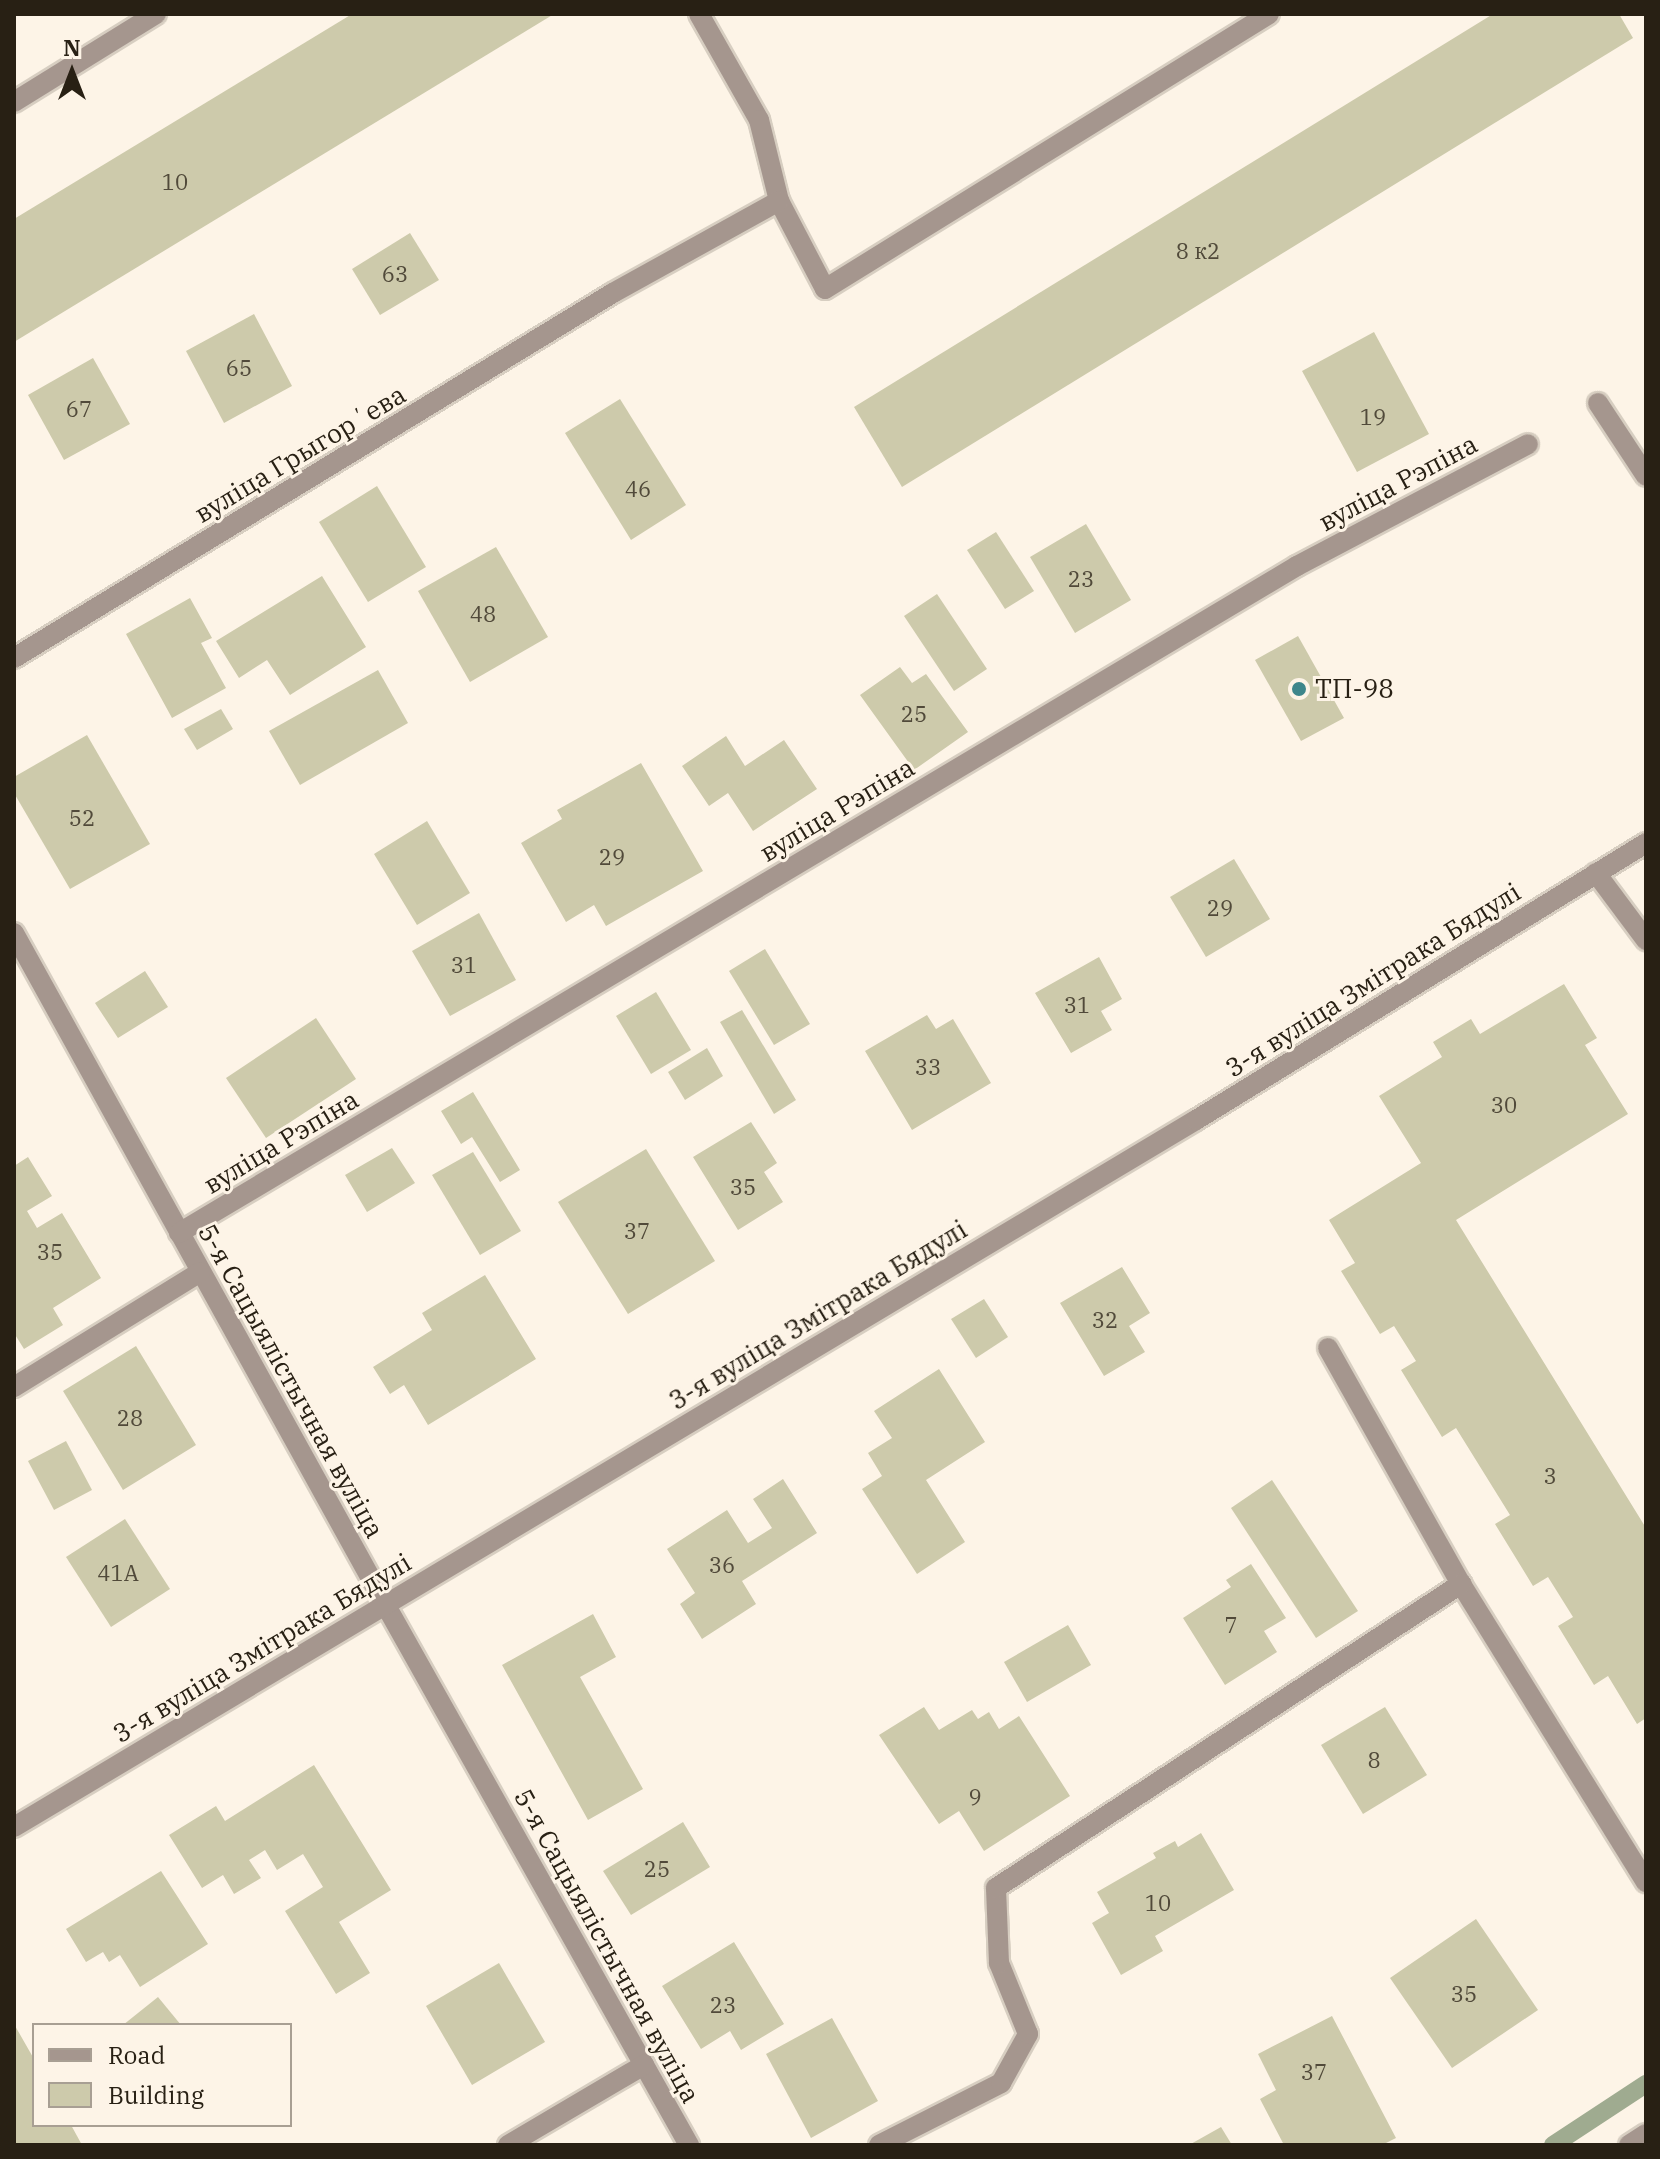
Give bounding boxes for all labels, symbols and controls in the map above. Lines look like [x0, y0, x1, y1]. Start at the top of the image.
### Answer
north arrow [32, 32, 112, 112]
text: N [63, 33, 81, 62]
house number: 10 [162, 169, 188, 195]
house number: 8 к2 [1176, 238, 1220, 264]
house number: 63 [382, 261, 408, 287]
house number: 65 [226, 355, 252, 381]
street label: вуліца Грыгорʼева [189, 379, 411, 529]
house number: 67 [66, 396, 92, 422]
house number: 19 [1360, 404, 1386, 430]
street label: вуліца Рэпіна [1313, 428, 1483, 538]
house number: 46 [625, 476, 651, 502]
house number: 23 [1068, 566, 1094, 592]
house number: 48 [470, 601, 496, 627]
place label: ТП-98 [1315, 673, 1394, 705]
marker: ТП-98 [1290, 680, 1308, 698]
house number: 25 [901, 701, 927, 727]
street label: вуліца Рэпіна [754, 752, 920, 868]
house number: 52 [69, 805, 95, 831]
house number: 29 [599, 844, 625, 870]
street label: 3-я вуліца Змітрака Бядулі [1220, 876, 1526, 1084]
house number: 29 [1207, 895, 1233, 921]
house number: 31 [451, 952, 477, 978]
house number: 31 [1064, 992, 1090, 1018]
house number: 33 [915, 1054, 941, 1080]
street label: вуліца Рэпіна [198, 1084, 364, 1200]
house number: 30 [1491, 1092, 1517, 1118]
house number: 35 [730, 1174, 756, 1200]
street label: 3-я вуліца Змітрака Бядулі [663, 1214, 973, 1416]
house number: 37 [624, 1218, 650, 1244]
street label: 5-я Сацыялістычная вуліца [192, 1219, 390, 1543]
house number: 35 [37, 1239, 63, 1265]
house number: 32 [1092, 1307, 1118, 1333]
house number: 28 [117, 1405, 143, 1431]
house number: 3 [1543, 1463, 1557, 1489]
street label: 3-я вуліца Змітрака Бядулі [107, 1547, 417, 1749]
house number: 36 [709, 1552, 735, 1578]
house number: 41А [97, 1560, 139, 1586]
house number: 7 [1224, 1612, 1238, 1638]
house number: 8 [1367, 1747, 1381, 1773]
street label: 5-я Сацыялістычная вуліца [508, 1784, 706, 2108]
house number: 9 [968, 1784, 982, 1810]
house number: 25 [644, 1856, 670, 1882]
house number: 10 [1145, 1890, 1171, 1916]
house number: 35 [1451, 1981, 1477, 2007]
house number: 23 [710, 1992, 736, 2018]
legend [32, 2023, 292, 2127]
text: Road [108, 2039, 165, 2071]
house number: 37 [1301, 2059, 1327, 2085]
text: Building [108, 2079, 204, 2111]

